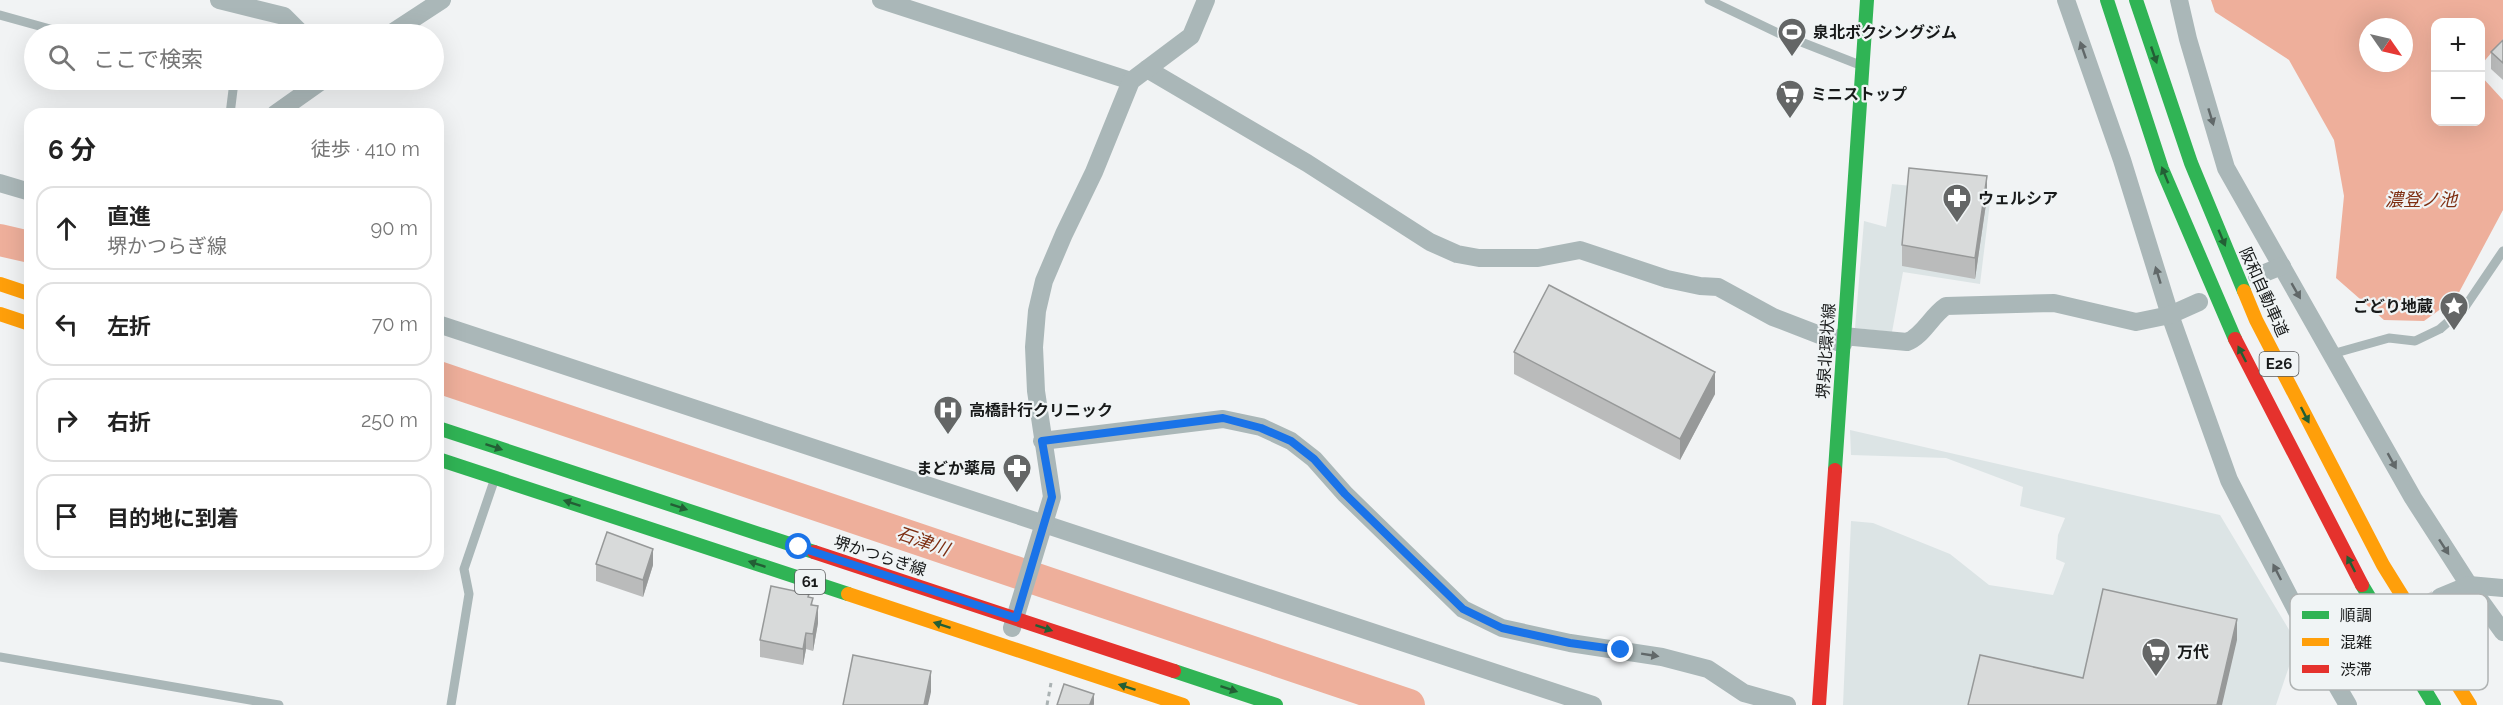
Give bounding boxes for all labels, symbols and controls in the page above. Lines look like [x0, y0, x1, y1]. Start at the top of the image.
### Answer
sports icon: 泉北ボクシングジム [1776, 16, 1808, 58]
north arrow [2359, 18, 2413, 72]
map controls [2431, 18, 2485, 126]
button: + [2431, 18, 2485, 72]
place label: 泉北ボクシングジム [1813, 23, 1957, 42]
search box [24, 24, 444, 90]
icon: search [45, 41, 78, 74]
one-way arrow [2078, 41, 2088, 59]
text: ここで検索 [93, 46, 203, 72]
one-way arrow [2150, 47, 2160, 65]
button: − [2431, 72, 2485, 126]
supermarket icon: ミニストップ [1774, 78, 1806, 120]
place label: ミニストップ [1811, 85, 1907, 104]
one-way arrow [2207, 108, 2216, 126]
text: 6 分 [48, 135, 96, 165]
text: 徒歩 · 410 m [311, 137, 420, 161]
one-way arrow [2159, 166, 2169, 184]
pharmacy icon: ウェルシア [1941, 182, 1973, 224]
place label: ウェルシア [1978, 189, 2058, 208]
water label: 濃登ノ池 [2385, 189, 2459, 210]
text: 直進 [107, 203, 151, 229]
icon: ahead [50, 212, 83, 245]
text: 90 m [371, 216, 418, 240]
one-way arrow [2217, 230, 2227, 248]
text: 堺かつらぎ線 [107, 234, 227, 258]
street label: 阪和自動車道 [2236, 244, 2292, 340]
one-way arrow [2153, 266, 2162, 284]
one-way arrow [2291, 283, 2302, 299]
place icon: ごどり地蔵 [2438, 290, 2470, 332]
place label: ごどり地蔵 [2353, 297, 2433, 316]
street label: 堺泉北環状線 [1813, 302, 1839, 400]
icon: left [50, 308, 83, 341]
text: 70 m [372, 312, 418, 336]
text: 左折 [107, 313, 151, 339]
one-way arrow [2237, 345, 2247, 362]
road number: E26 [2260, 352, 2298, 376]
hospital icon: 高橋計行クリニック [932, 394, 964, 436]
place label: 高橋計行クリニック [969, 401, 1113, 420]
icon: right [50, 404, 83, 437]
one-way arrow [2300, 406, 2310, 423]
text: 250 m [361, 408, 418, 432]
text: 右折 [107, 409, 151, 435]
one-way arrow [485, 442, 503, 452]
pharmacy icon: まどか薬局 [1001, 452, 1033, 494]
one-way arrow [2387, 453, 2397, 470]
place label: まどか薬局 [916, 459, 996, 478]
one-way arrow [563, 498, 581, 507]
icon: arrive [50, 500, 83, 533]
one-way arrow [670, 503, 688, 513]
text: 目的地に到着 [107, 505, 239, 531]
water label: 石津川 [894, 522, 954, 560]
street label: 堺かつらぎ線 [831, 532, 929, 580]
route start [785, 533, 811, 559]
one-way arrow [2439, 539, 2450, 556]
one-way arrow [2347, 555, 2357, 573]
one-way arrow [748, 559, 766, 569]
one-way arrow [2272, 564, 2282, 581]
road number: 61 [795, 570, 825, 594]
legend [2290, 594, 2488, 690]
text: 順調 [2340, 606, 2372, 625]
one-way arrow [933, 620, 951, 630]
one-way arrow [1035, 623, 1053, 633]
text: 混雑 [2340, 633, 2372, 652]
route end [1607, 636, 1633, 662]
supermarket icon: 万代 [2140, 636, 2172, 678]
place label: 万代 [2177, 643, 2209, 662]
one-way arrow [1640, 650, 1659, 659]
text: 渋滞 [2340, 660, 2372, 679]
one-way arrow [1118, 681, 1136, 691]
one-way arrow [1220, 685, 1238, 694]

